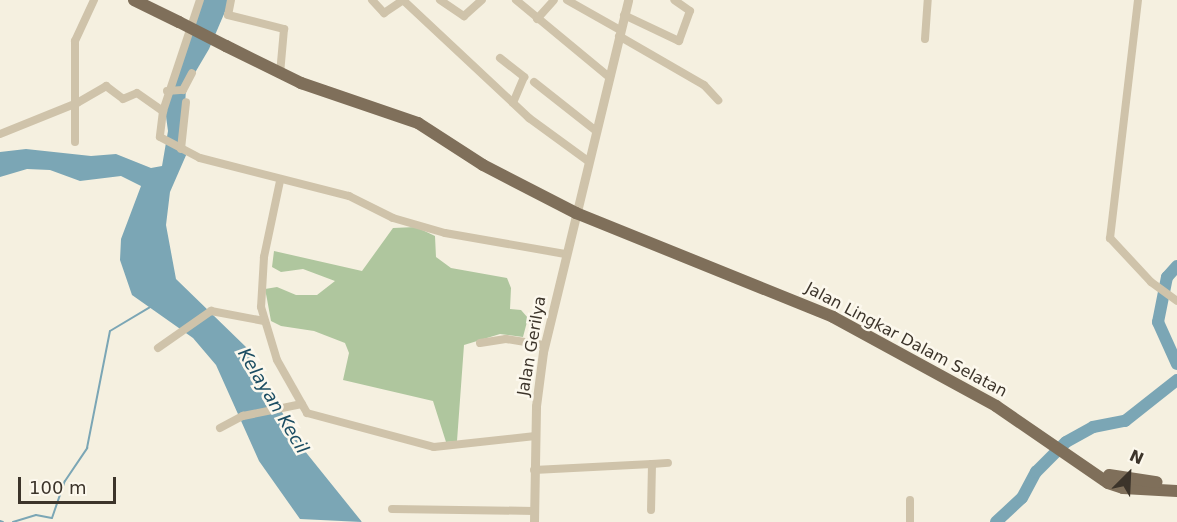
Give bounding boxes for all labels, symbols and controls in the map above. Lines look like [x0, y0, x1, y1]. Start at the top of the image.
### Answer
street label: Jalan Lingkar Dalam Selatan [802, 279, 1010, 401]
street label: Jalan Gerilya [514, 295, 550, 397]
water label: Kelayan Kecil [233, 344, 313, 458]
north arrow [1099, 444, 1159, 504]
text: N [1127, 446, 1146, 468]
scale bar [21, 465, 118, 503]
text: 100 m [29, 477, 87, 498]

